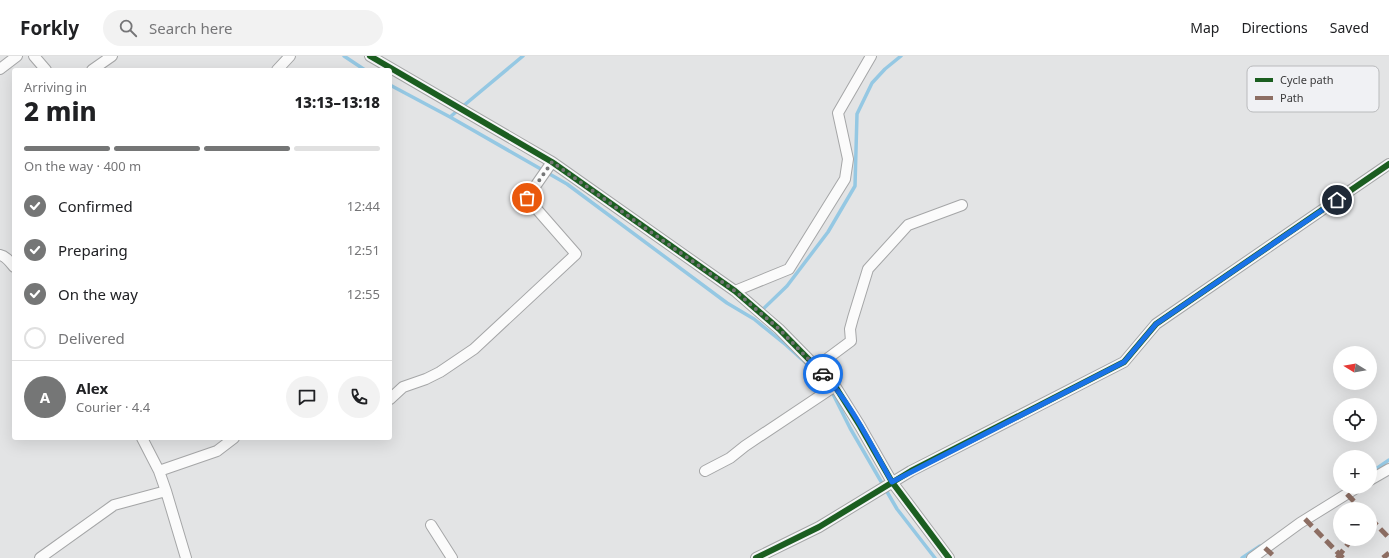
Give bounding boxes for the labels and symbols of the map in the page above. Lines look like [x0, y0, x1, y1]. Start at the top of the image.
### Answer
legend [1247, 66, 1379, 112]
text: Cycle path [1280, 72, 1333, 87]
text: Path [1280, 90, 1304, 105]
pin [510, 181, 544, 215]
pin [1320, 183, 1354, 217]
north arrow [1333, 346, 1377, 390]
courier [803, 354, 843, 394]

